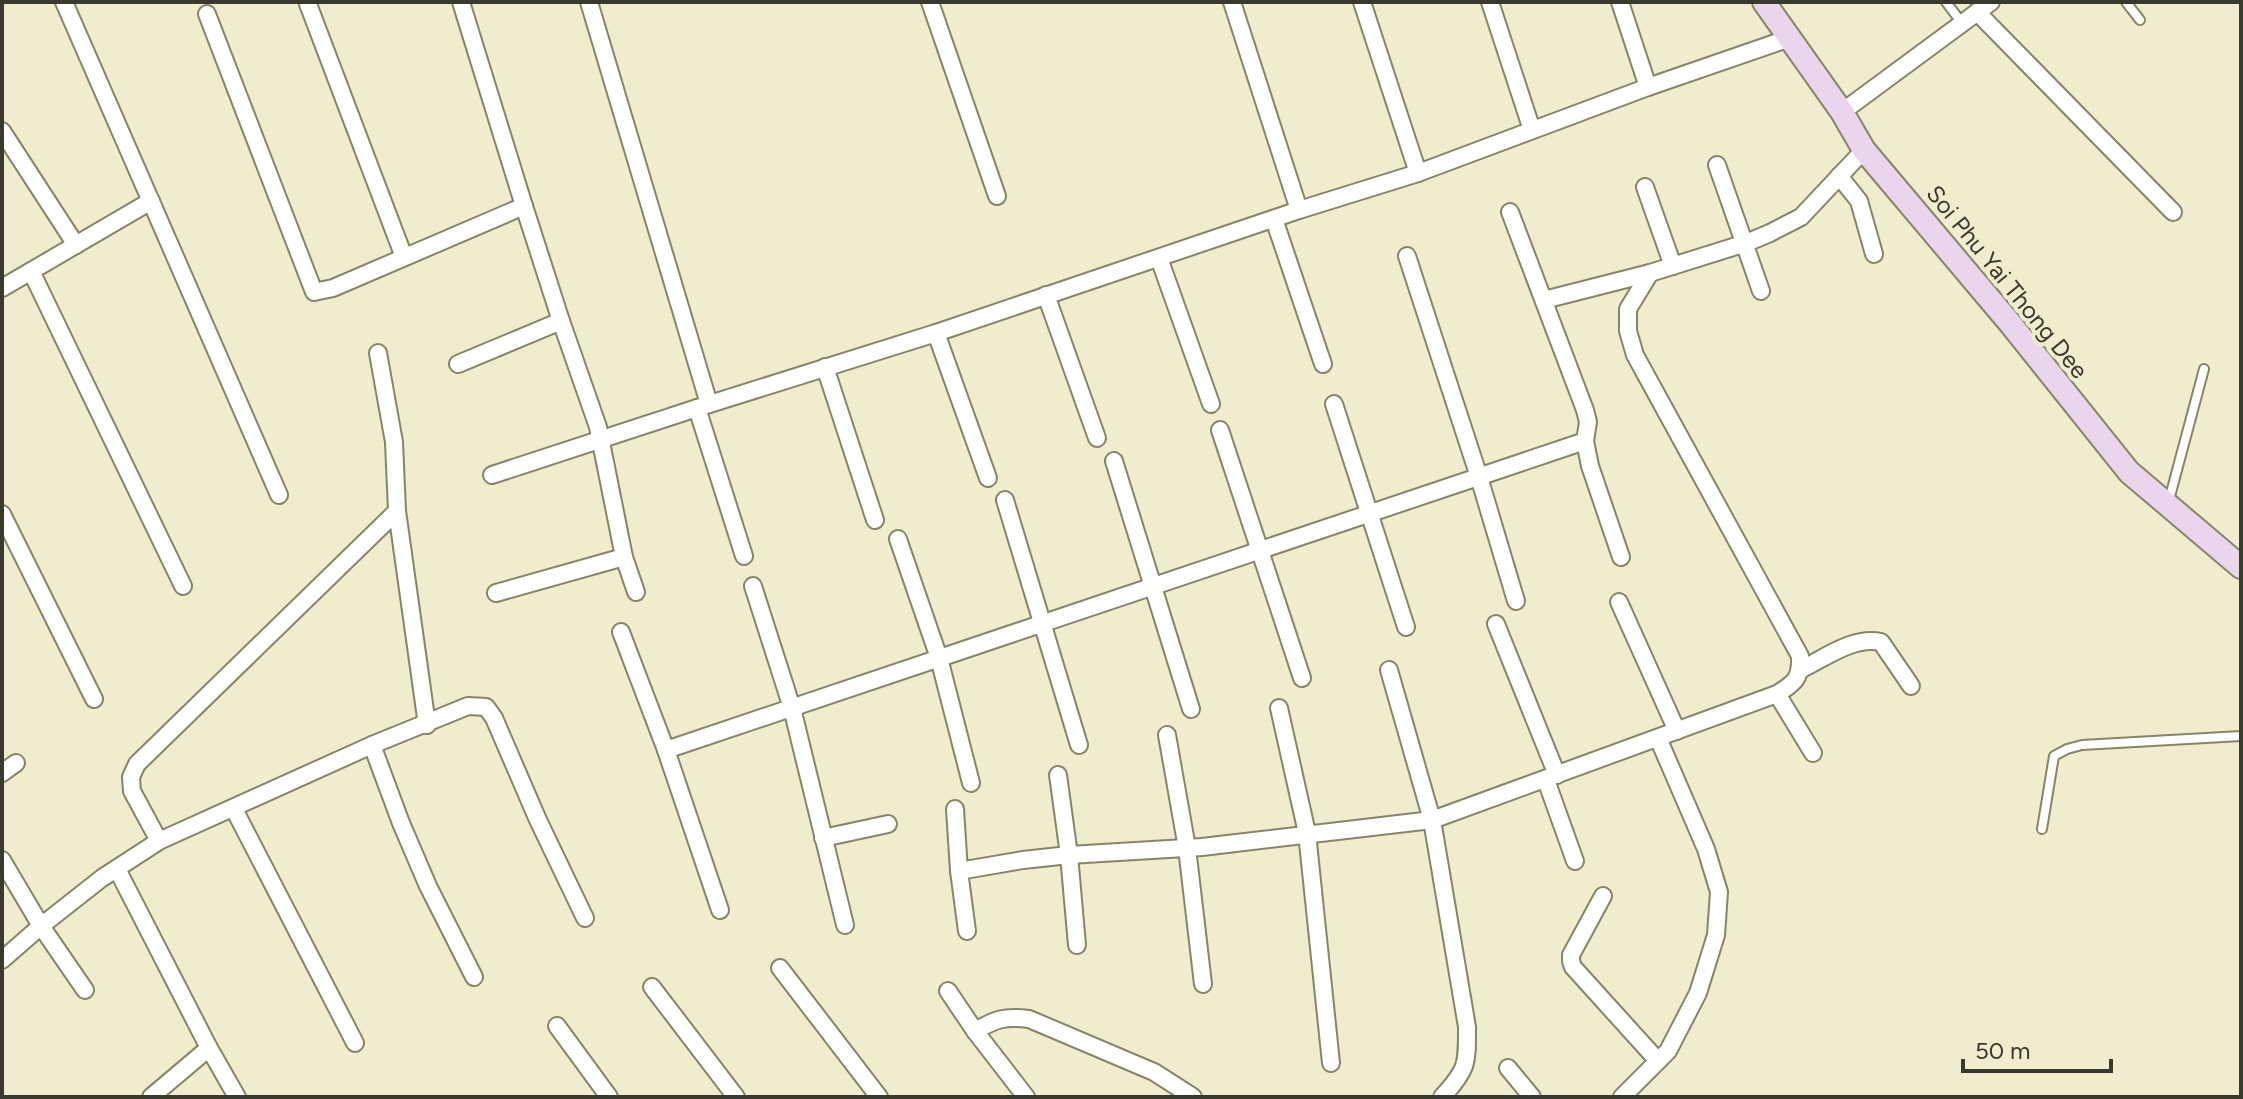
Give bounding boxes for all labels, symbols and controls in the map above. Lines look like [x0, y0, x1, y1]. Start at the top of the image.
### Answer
street label: Soi Phu Yai Thong Dee [1921, 179, 2094, 384]
scale bar [1963, 1023, 2111, 1073]
text: 50 m [1975, 1036, 2031, 1065]

